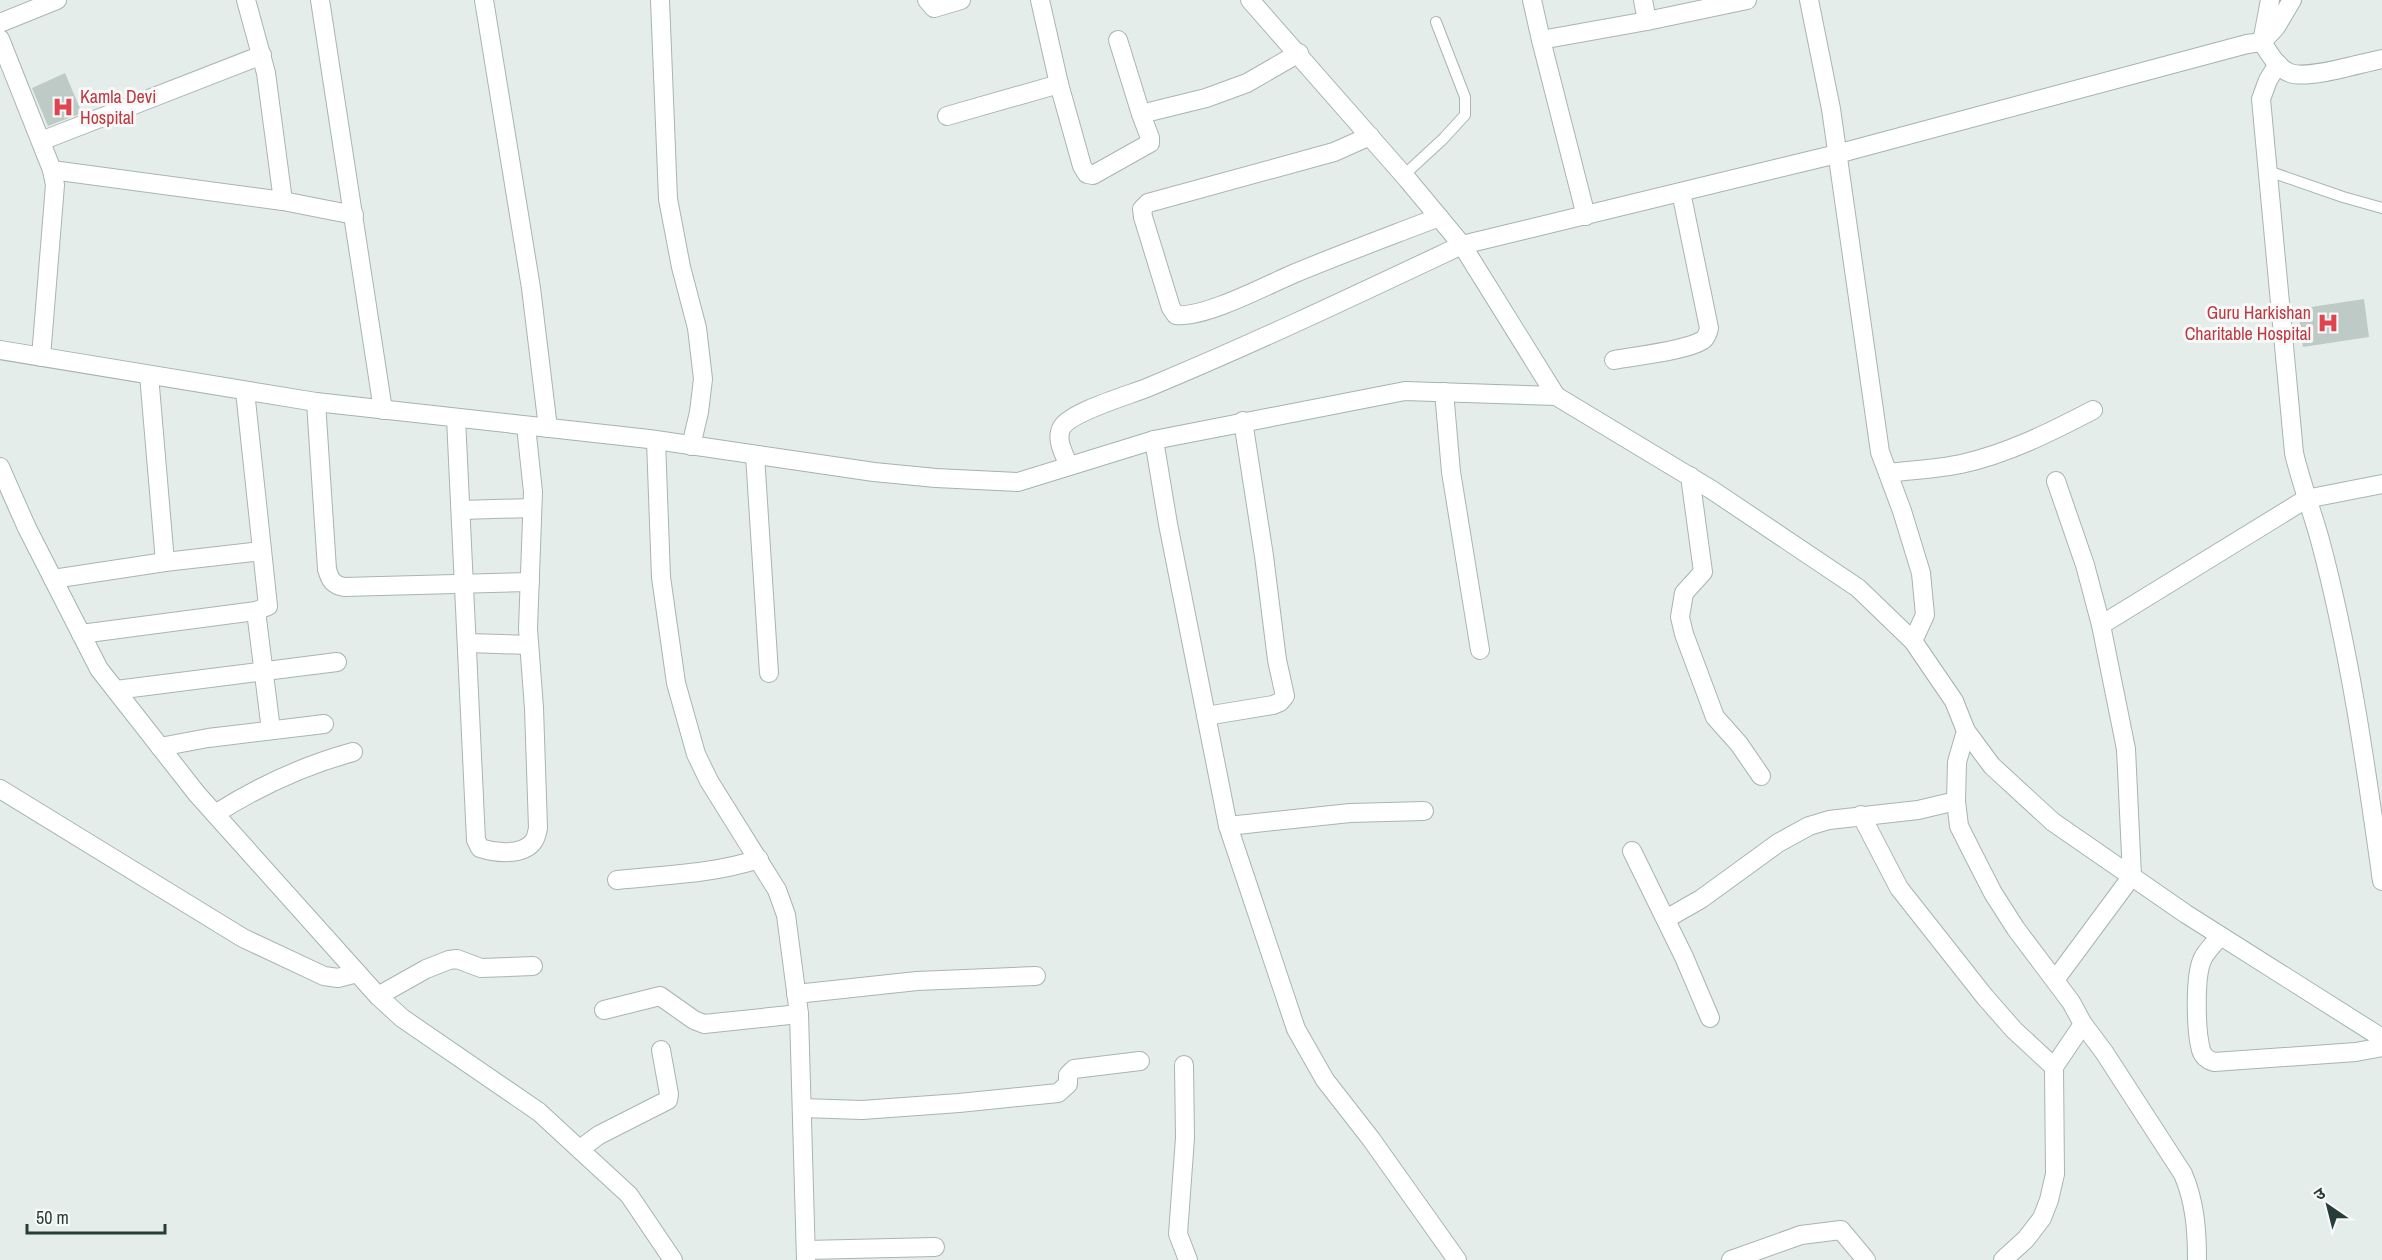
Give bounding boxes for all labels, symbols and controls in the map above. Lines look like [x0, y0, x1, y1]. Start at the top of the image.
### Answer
place label: Kamla Devi Hospital [80, 84, 156, 130]
hospital icon: Kamla Devi Hospital [51, 95, 75, 119]
place label: Guru Harkishan Charitable Hospital [2185, 300, 2311, 346]
hospital icon: Guru Harkishan Charitable Hospital [2316, 311, 2340, 335]
north arrow [2298, 1176, 2358, 1236]
text: उ [2309, 1182, 2330, 1205]
scale bar [27, 1197, 165, 1235]
text: 50 m [36, 1205, 69, 1230]

